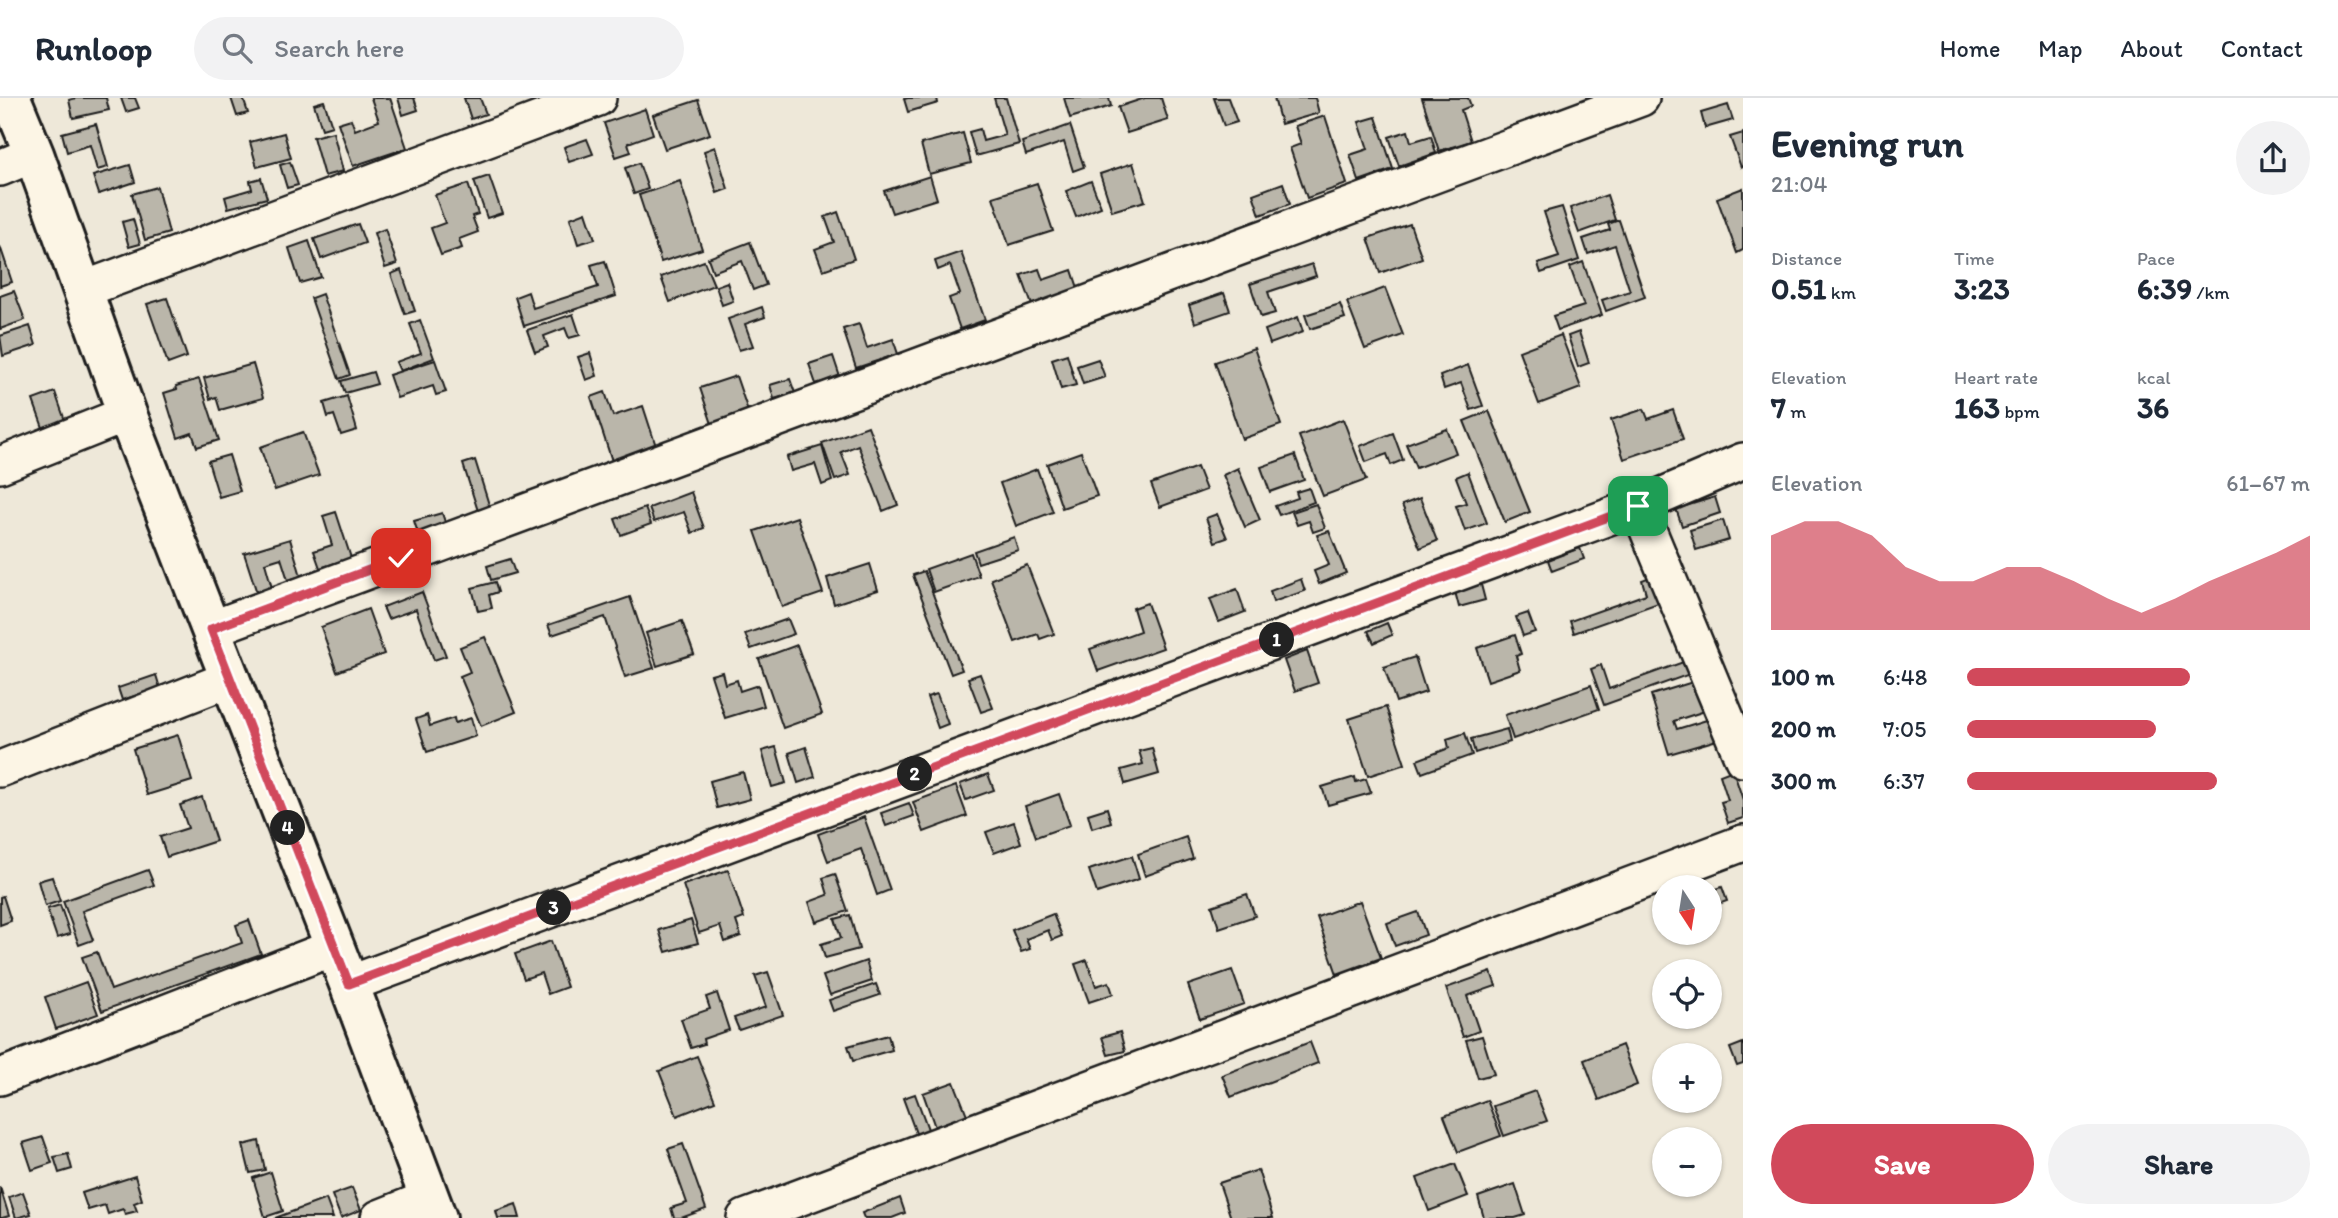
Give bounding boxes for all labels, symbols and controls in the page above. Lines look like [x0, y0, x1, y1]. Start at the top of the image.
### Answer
search box [194, 17, 684, 80]
text: Runloop [35, 29, 152, 68]
icon: search [218, 29, 256, 67]
text: Search here [274, 32, 405, 64]
text: Home [1940, 34, 2000, 63]
text: Map [2038, 34, 2082, 63]
text: About [2120, 34, 2183, 63]
text: Contact [2221, 34, 2303, 63]
text: Evening run [1771, 121, 1964, 167]
button: share [2236, 121, 2310, 195]
text: 21:04 [1771, 170, 1827, 198]
text: Distance [1771, 247, 1842, 270]
text: Time [1954, 247, 1995, 270]
text: Pace [2137, 247, 2175, 270]
text: 0.51 [1771, 270, 1827, 307]
text: 3:23 [1954, 270, 2010, 307]
text: 6:39 [2137, 270, 2192, 307]
text: km [1827, 281, 1856, 304]
text: /km [2192, 281, 2230, 304]
text: Elevation [1771, 366, 1847, 389]
text: Heart rate [1954, 366, 2038, 389]
text: kcal [2137, 366, 2171, 389]
text: 7 [1771, 389, 1786, 426]
text: 163 [1954, 389, 2000, 426]
text: 36 [2137, 389, 2169, 426]
text: m [1786, 400, 1806, 423]
text: bpm [2000, 400, 2040, 423]
text: Elevation [1771, 469, 1862, 497]
text: 61–67 m [2226, 469, 2310, 497]
pin [1608, 476, 1668, 536]
icon: arrive [1619, 487, 1657, 525]
pin [371, 528, 431, 588]
icon: check [382, 539, 420, 577]
pin: 1 [1260, 622, 1294, 658]
text: 1 [1272, 628, 1281, 651]
text: 100 m [1771, 663, 1835, 691]
text: 6:48 [1883, 663, 1927, 691]
text: 200 m [1771, 715, 1836, 743]
text: 7:05 [1883, 715, 1926, 743]
pin: 2 [898, 756, 932, 792]
text: 2 [910, 762, 920, 785]
text: 300 m [1771, 767, 1836, 795]
text: 6:37 [1883, 767, 1925, 795]
pin: 4 [270, 810, 306, 846]
text: 4 [282, 816, 293, 839]
north arrow [1652, 875, 1722, 945]
map controls [1652, 875, 1722, 1197]
pin: 3 [536, 890, 572, 926]
text: 3 [548, 896, 559, 919]
button: locate [1652, 959, 1722, 1029]
button: + [1652, 1043, 1722, 1113]
button: Save [1771, 1124, 2034, 1204]
button: Share [2048, 1124, 2310, 1204]
button: − [1652, 1127, 1722, 1197]

